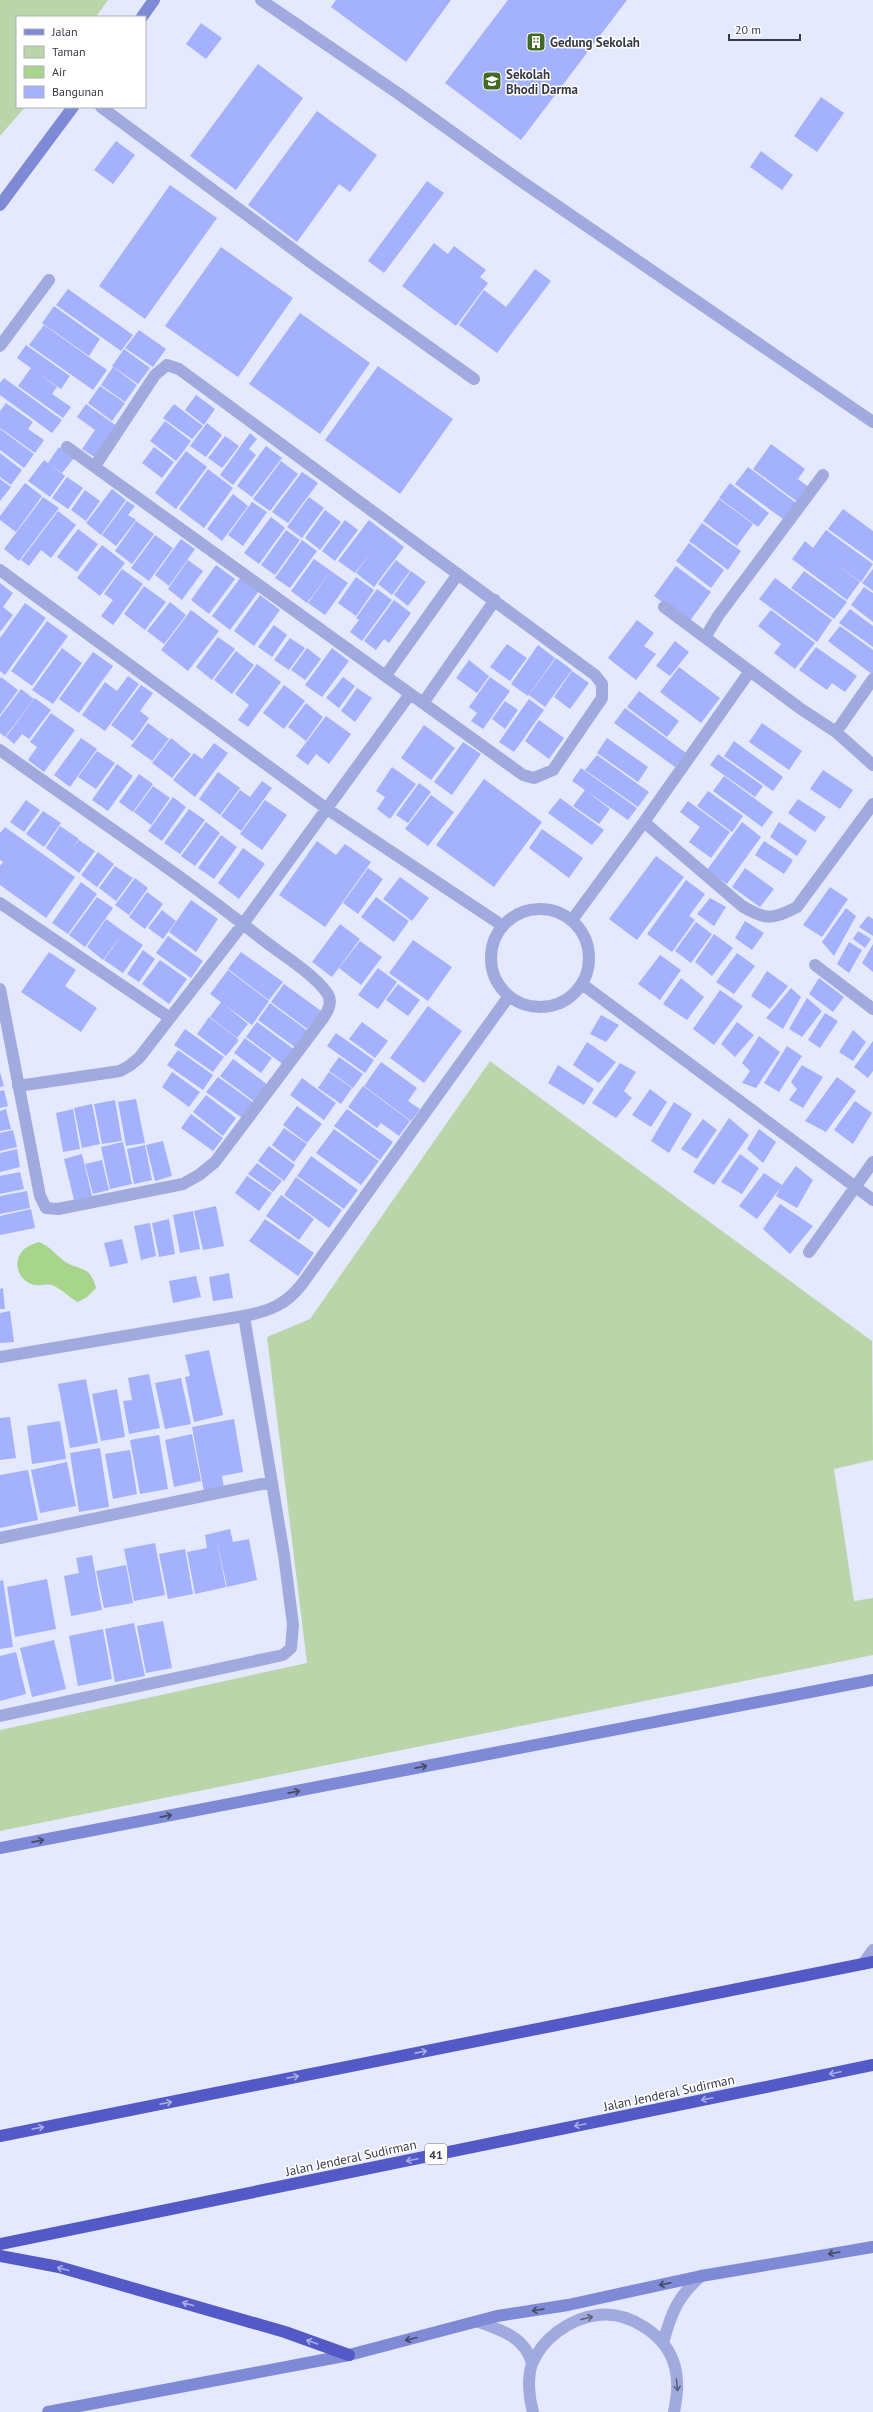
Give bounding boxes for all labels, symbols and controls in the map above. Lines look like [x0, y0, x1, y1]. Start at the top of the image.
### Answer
legend [16, 16, 146, 108]
scale bar [729, 16, 800, 42]
text: 20 m [735, 22, 761, 37]
text: Jalan [51, 24, 77, 39]
building icon: Gedung Sekolah [525, 31, 547, 53]
place label: Gedung Sekolah [550, 34, 640, 51]
text: Taman [52, 44, 86, 59]
text: Air [52, 64, 66, 79]
place label: Sekolah Bhodi Darma [506, 66, 578, 98]
school or university icon: Sekolah Bhodi Darma [481, 70, 503, 92]
text: Bangunan [52, 84, 104, 99]
one-way arrow [414, 1763, 427, 1771]
one-way arrow [287, 1787, 300, 1795]
one-way arrow [159, 1812, 172, 1820]
one-way arrow [31, 1836, 44, 1844]
one-way arrow [414, 2048, 427, 2056]
one-way arrow [829, 2069, 842, 2077]
street label: Jalan Jenderal Sudirman [601, 2071, 736, 2115]
one-way arrow [286, 2073, 299, 2081]
one-way arrow [701, 2095, 714, 2103]
one-way arrow [159, 2098, 172, 2106]
one-way arrow [574, 2121, 587, 2129]
one-way arrow [31, 2124, 44, 2132]
street label: Jalan Jenderal Sudirman [283, 2136, 418, 2180]
road number: 41 [425, 2144, 447, 2164]
one-way arrow [405, 2156, 418, 2164]
one-way arrow [828, 2249, 841, 2257]
one-way arrow [57, 2265, 70, 2272]
one-way arrow [659, 2280, 672, 2288]
one-way arrow [182, 2300, 195, 2308]
one-way arrow [532, 2306, 545, 2314]
one-way arrow [580, 2313, 593, 2321]
one-way arrow [405, 2336, 418, 2343]
one-way arrow [306, 2338, 319, 2345]
one-way arrow [674, 2378, 681, 2391]

